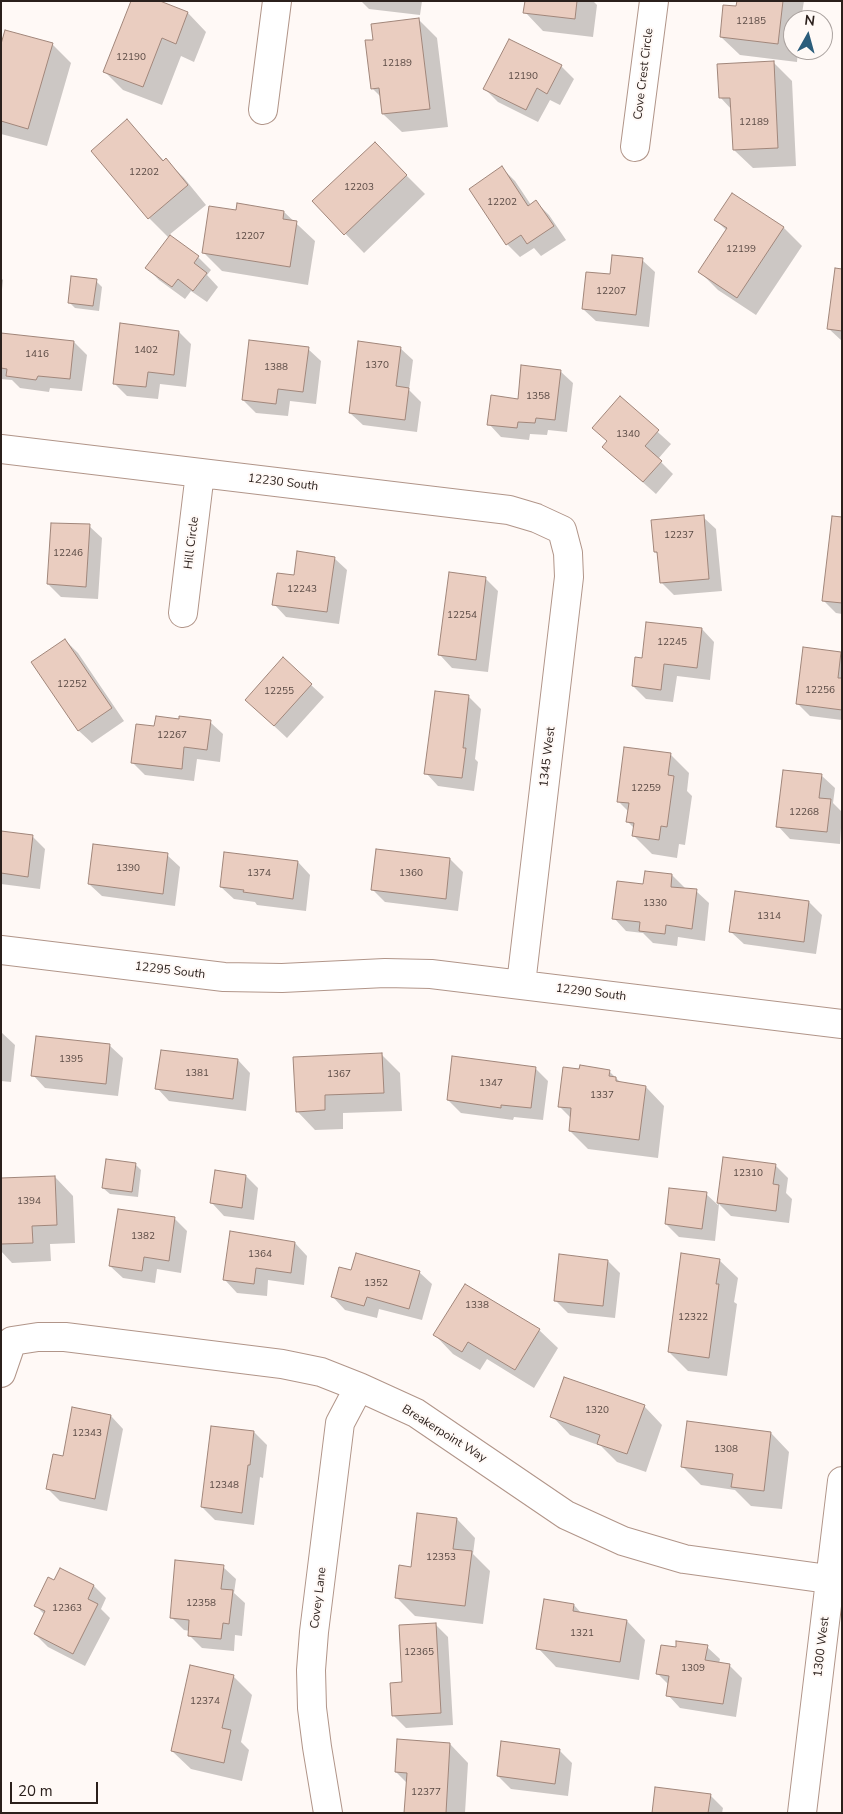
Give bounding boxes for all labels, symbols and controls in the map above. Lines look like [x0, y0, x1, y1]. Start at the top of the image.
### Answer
north arrow [783, 10, 833, 60]
text: N [803, 11, 816, 31]
house number: 12185 [736, 16, 766, 28]
street label: Cove Crest Circle [631, 27, 657, 121]
house number: 12190 [116, 52, 146, 64]
house number: 12189 [382, 58, 412, 70]
house number: 12190 [508, 71, 538, 83]
house number: 12189 [739, 117, 769, 129]
house number: 12202 [129, 167, 159, 179]
house number: 12203 [344, 182, 374, 194]
house number: 12202 [487, 197, 517, 209]
house number: 12207 [235, 231, 265, 243]
house number: 12199 [726, 244, 756, 256]
house number: 12207 [596, 286, 626, 298]
house number: 1402 [134, 345, 158, 357]
house number: 1416 [25, 349, 49, 361]
house number: 1370 [365, 360, 389, 372]
house number: 1388 [264, 362, 288, 374]
house number: 1358 [526, 391, 550, 403]
house number: 1340 [616, 429, 640, 441]
street label: 12230 South [247, 472, 319, 494]
street label: Hill Circle [182, 516, 202, 570]
house number: 12237 [664, 530, 694, 542]
house number: 12246 [53, 548, 83, 560]
house number: 12243 [287, 584, 317, 596]
house number: 12254 [447, 610, 477, 622]
house number: 12245 [657, 637, 687, 649]
house number: 12252 [57, 679, 87, 691]
house number: 12256 [805, 685, 835, 697]
house number: 12255 [264, 686, 294, 698]
street label: 1345 West [537, 726, 559, 788]
house number: 12267 [157, 730, 187, 742]
house number: 12259 [631, 783, 661, 795]
house number: 12268 [789, 807, 819, 819]
house number: 1390 [116, 863, 140, 875]
house number: 1374 [247, 868, 271, 880]
house number: 1360 [399, 868, 423, 880]
house number: 1330 [643, 898, 667, 910]
house number: 1314 [757, 911, 781, 923]
street label: 12295 South [134, 960, 206, 982]
street label: 12290 South [555, 982, 627, 1004]
house number: 1395 [59, 1054, 83, 1066]
house number: 1381 [185, 1068, 209, 1080]
house number: 1367 [327, 1069, 351, 1081]
house number: 1347 [479, 1078, 503, 1090]
house number: 1337 [590, 1090, 614, 1102]
house number: 12310 [733, 1168, 763, 1180]
house number: 1394 [17, 1196, 41, 1208]
house number: 1382 [131, 1231, 155, 1243]
house number: 1364 [248, 1249, 272, 1261]
house number: 1352 [364, 1278, 388, 1290]
house number: 1338 [465, 1300, 489, 1312]
house number: 12322 [678, 1312, 708, 1324]
street label: Breakerpoint Way [399, 1402, 489, 1466]
house number: 1320 [585, 1405, 609, 1417]
house number: 12343 [72, 1428, 102, 1440]
house number: 1308 [714, 1444, 738, 1456]
house number: 12348 [209, 1480, 239, 1492]
house number: 12353 [426, 1552, 456, 1564]
street label: Covey Lane [308, 1566, 330, 1630]
house number: 12358 [186, 1598, 216, 1610]
house number: 12363 [52, 1603, 82, 1615]
street label: 1300 West [811, 1616, 833, 1678]
house number: 1321 [570, 1628, 594, 1640]
house number: 12365 [404, 1647, 434, 1659]
house number: 1309 [681, 1663, 705, 1675]
house number: 12374 [190, 1696, 220, 1708]
scale bar [12, 1772, 100, 1804]
text: 20 m [18, 1781, 53, 1801]
house number: 12377 [411, 1787, 441, 1799]

